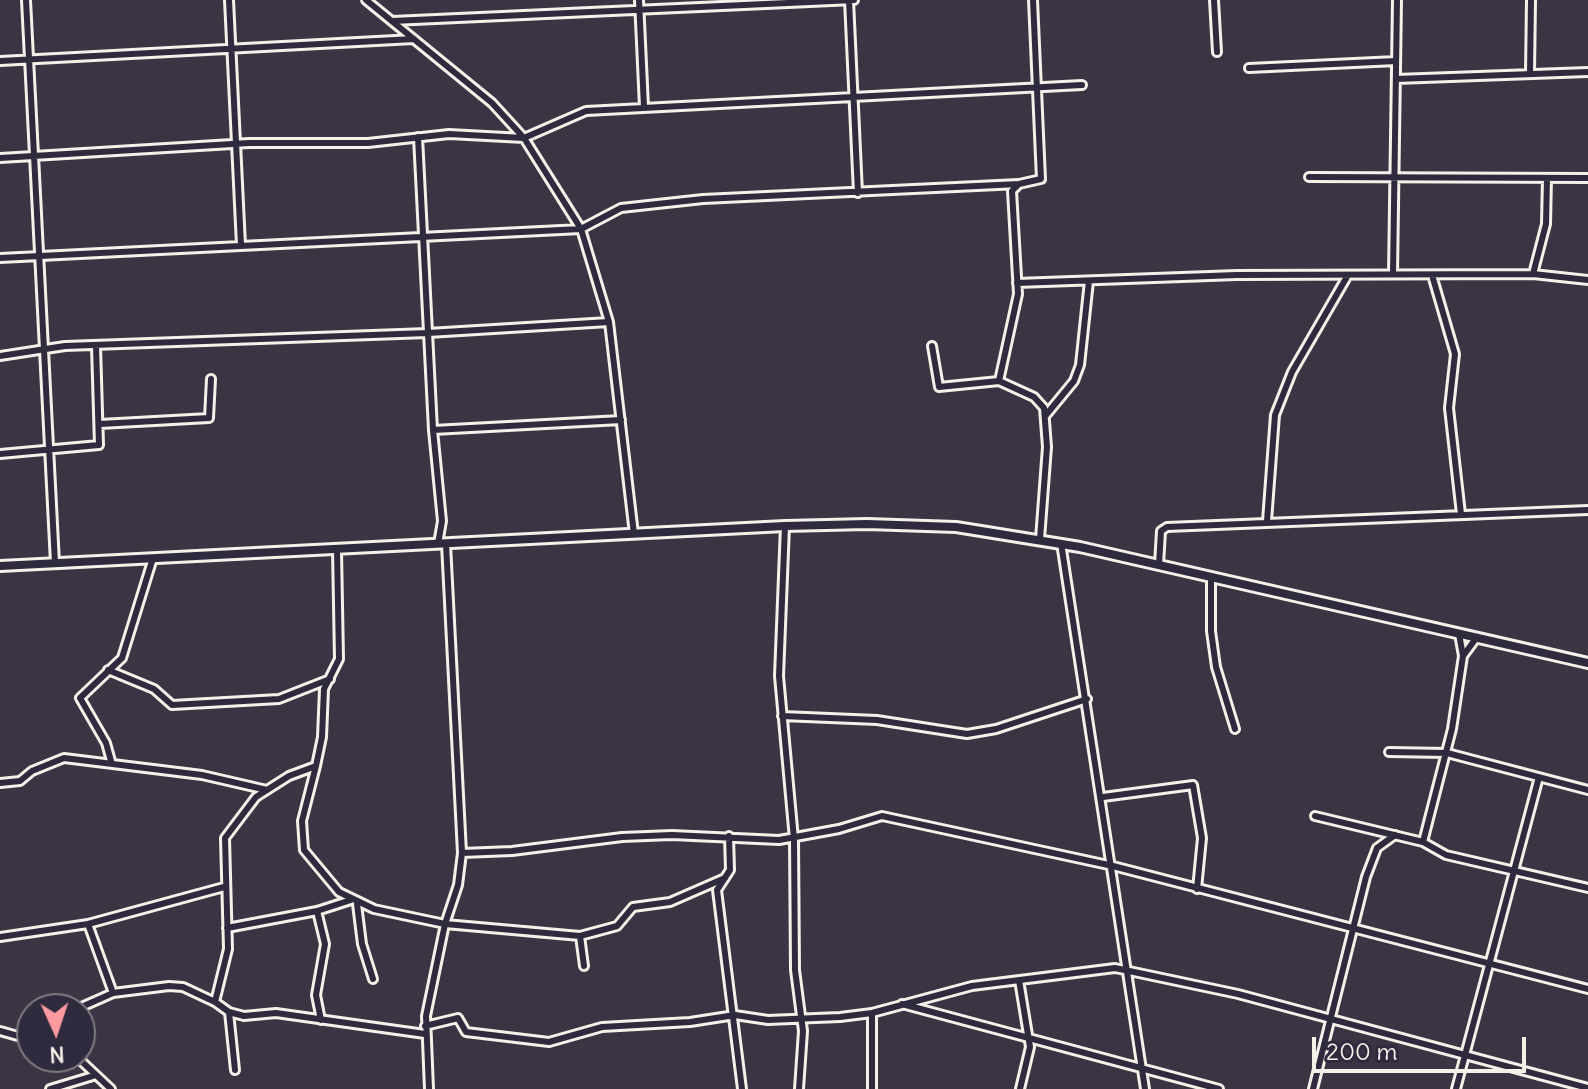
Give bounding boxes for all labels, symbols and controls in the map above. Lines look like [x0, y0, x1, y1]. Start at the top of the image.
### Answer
north arrow [16, 993, 96, 1073]
scale bar [1316, 1021, 1530, 1071]
text: 200 m [1326, 1036, 1398, 1066]
text: N [49, 1041, 65, 1069]

